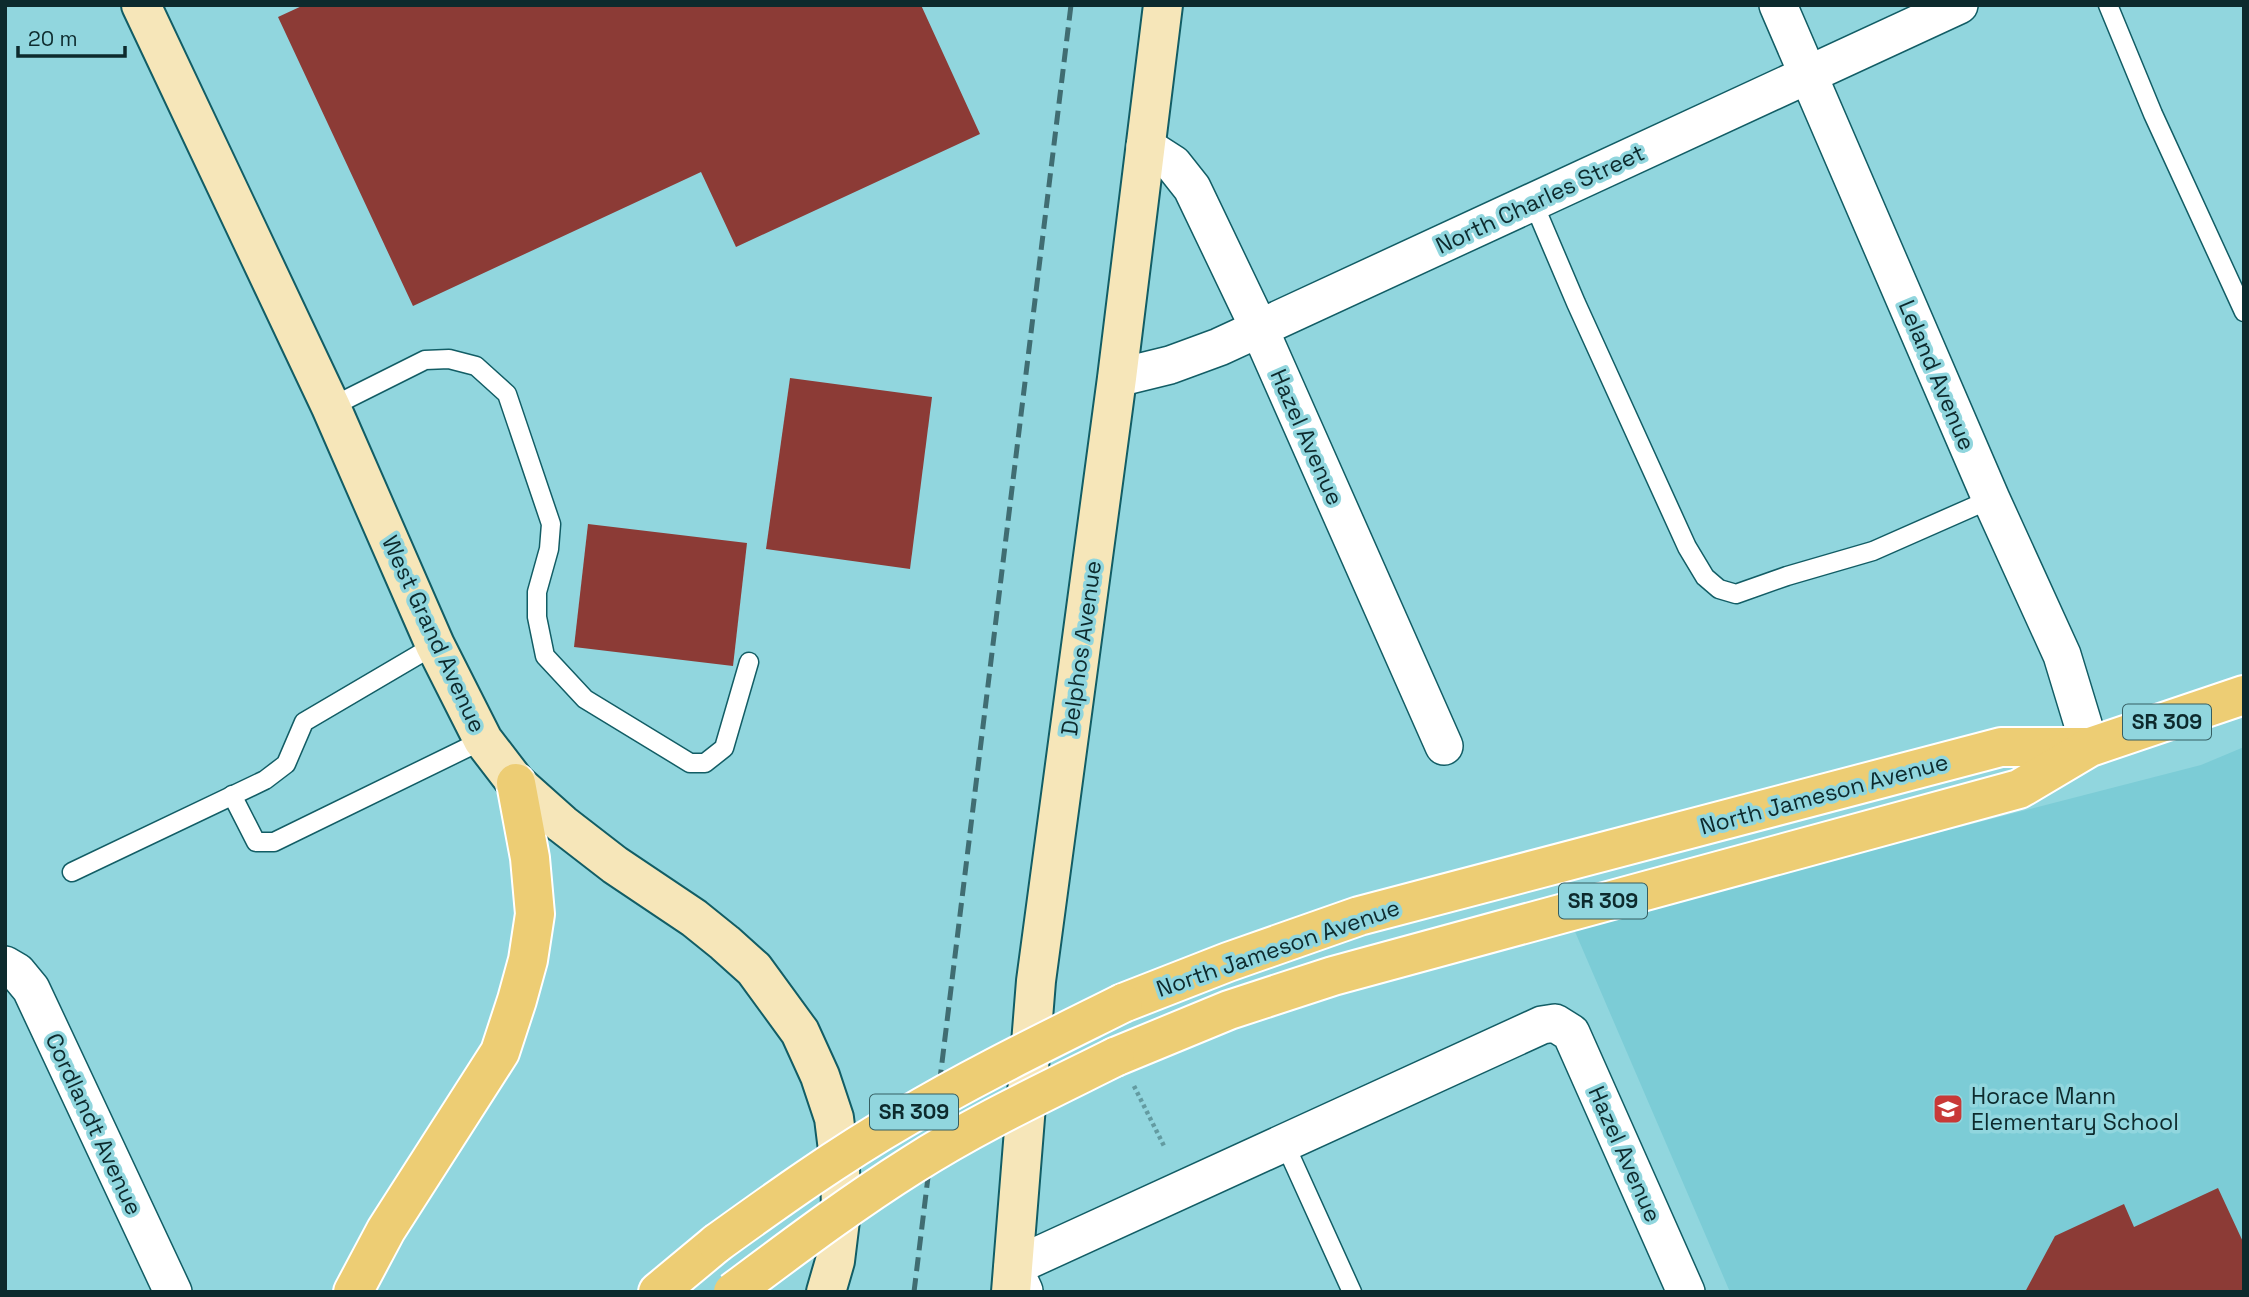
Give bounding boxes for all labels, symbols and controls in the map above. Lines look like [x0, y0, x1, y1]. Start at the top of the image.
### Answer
scale bar [18, 14, 124, 58]
text: 20 m [28, 25, 78, 52]
street label: North Charles Street [1431, 137, 1649, 261]
street label: Leland Avenue [1892, 295, 1982, 455]
street label: Hazel Avenue [1264, 364, 1350, 510]
street label: West Grand Avenue [375, 531, 493, 737]
street label: Delphos Avenue [1054, 558, 1108, 738]
road number: SR 309 [2123, 704, 2211, 740]
street label: North Jameson Avenue [1697, 746, 1951, 842]
road number: SR 309 [1559, 884, 1647, 918]
street label: North Jameson Avenue [1152, 892, 1404, 1004]
street label: Cordlandt Avenue [39, 1028, 149, 1220]
street label: Hazel Avenue [1582, 1081, 1668, 1227]
place label: Horace Mann Elementary School [1971, 1081, 2179, 1137]
school or university icon: Horace Mann Elementary School [1931, 1092, 1965, 1126]
road number: SR 309 [870, 1094, 958, 1130]

